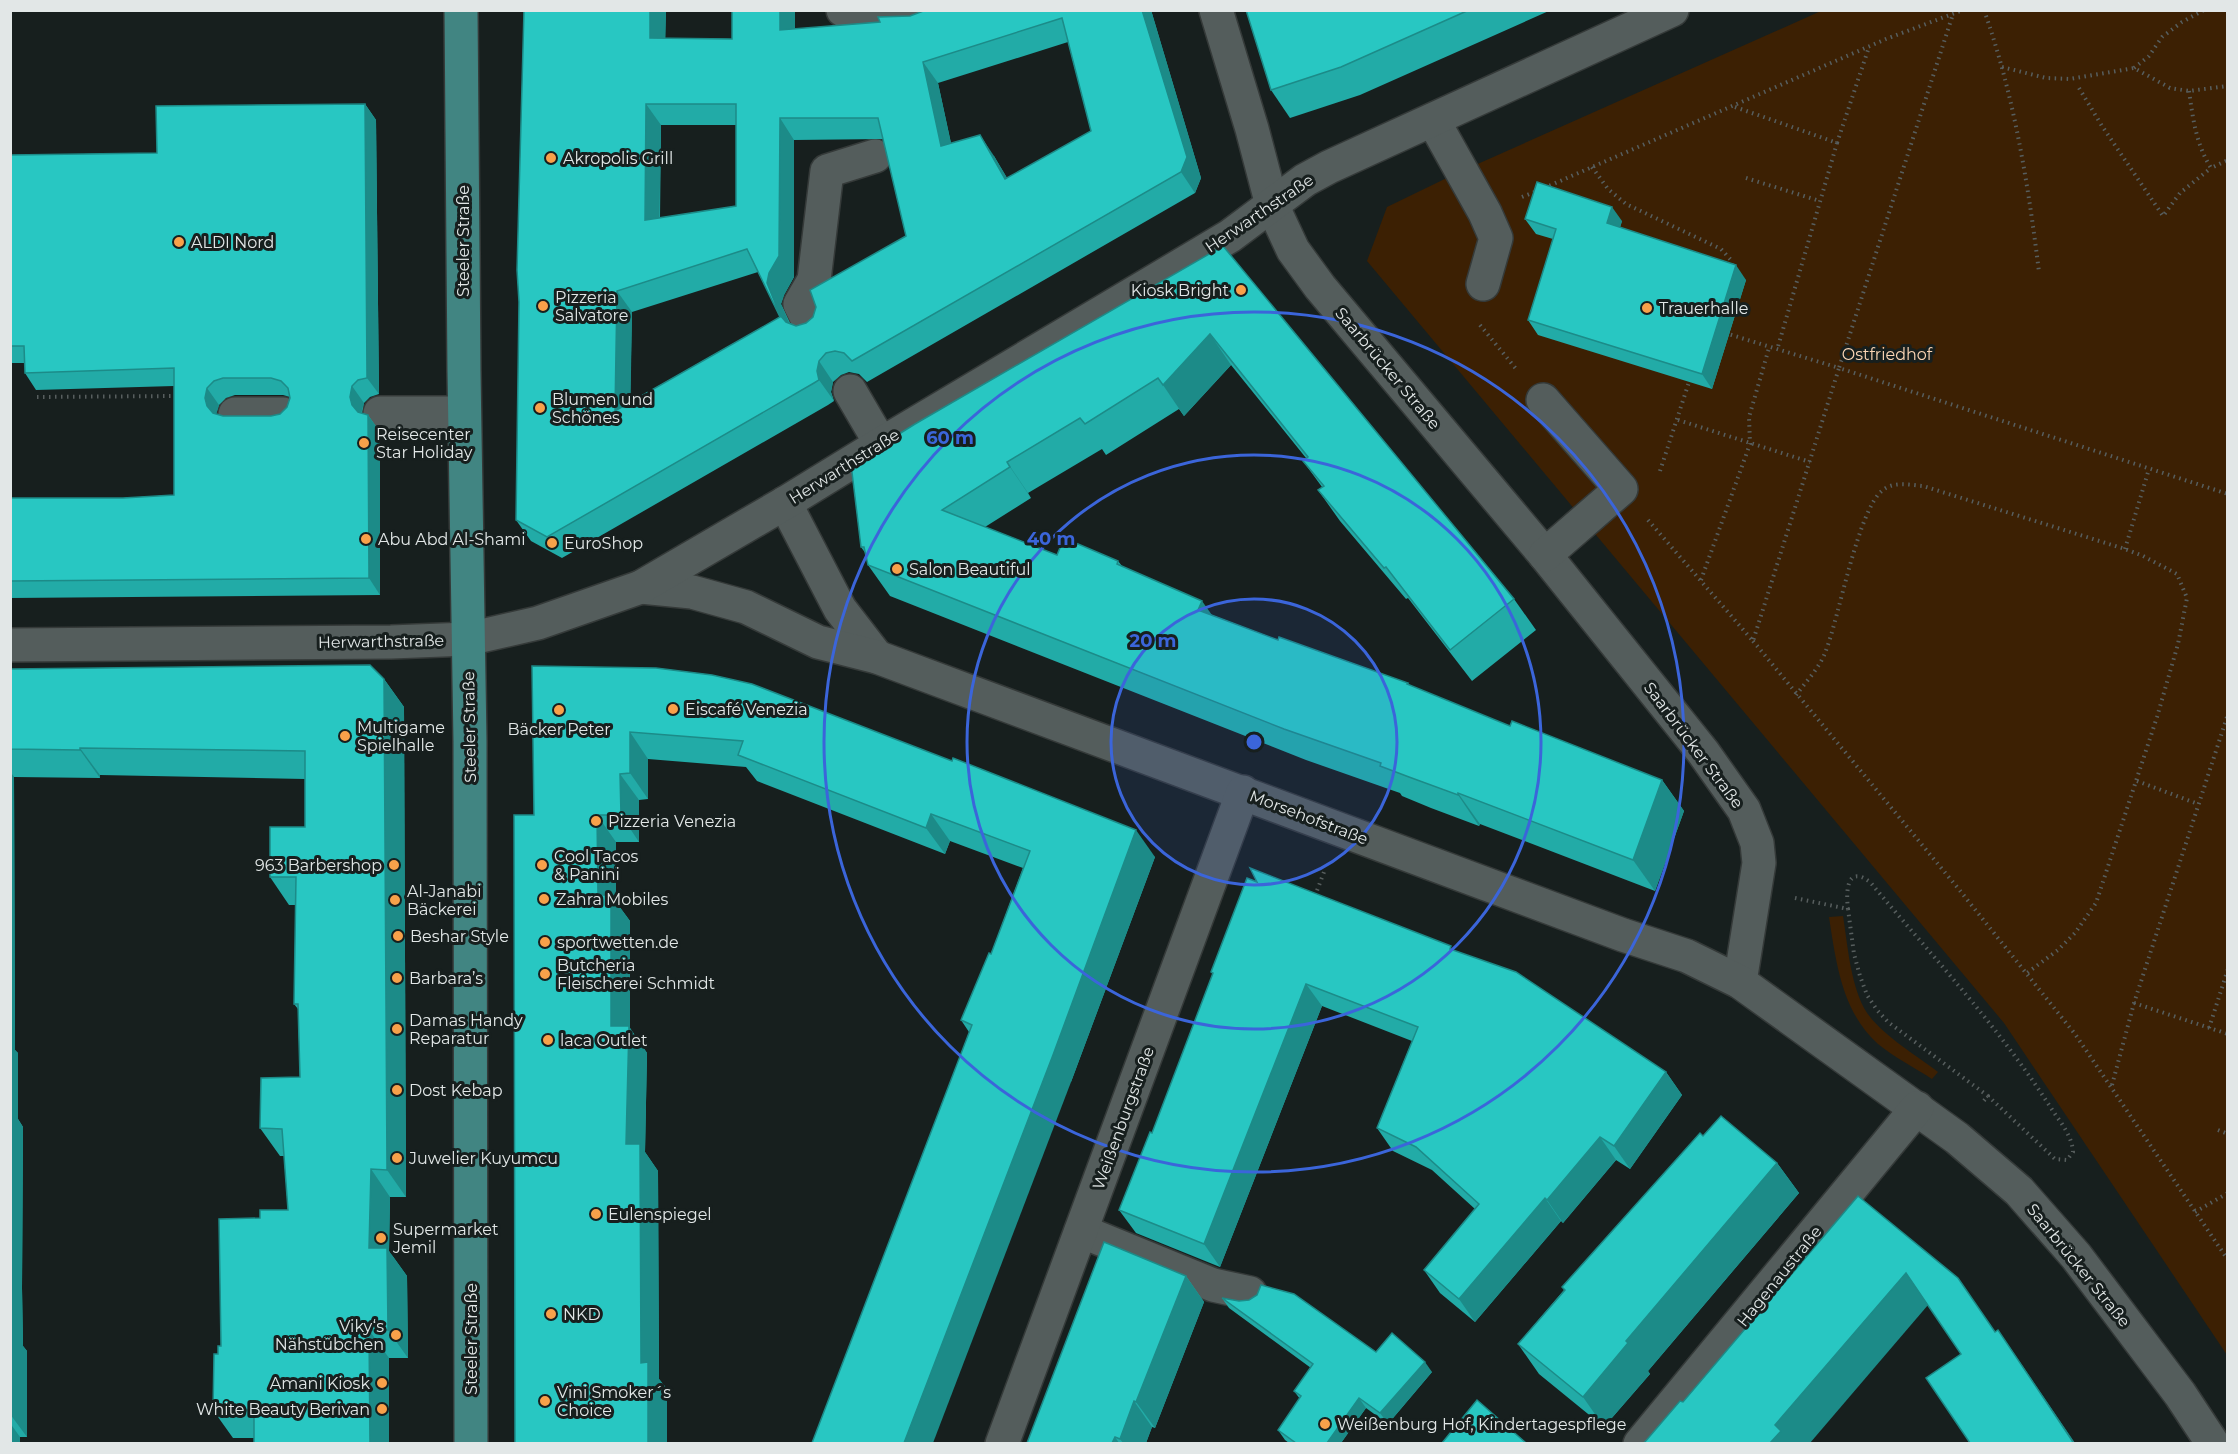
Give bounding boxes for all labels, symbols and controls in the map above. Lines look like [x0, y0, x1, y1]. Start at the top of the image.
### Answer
place label: Akropolis Grill [563, 149, 673, 168]
marker: Akropolis Grill [544, 151, 558, 165]
street label: Herwarthstraße [1202, 170, 1317, 257]
street label: Steeler Straße [454, 185, 473, 297]
place label: ALDI Nord [191, 233, 274, 252]
marker: ALDI Nord [172, 235, 186, 249]
place label: Kiosk Bright [1131, 281, 1229, 300]
marker: Kiosk Bright [1234, 283, 1248, 297]
place label: Pizzeria Salvatore [555, 288, 629, 325]
marker: Pizzeria Salvatore [536, 299, 550, 313]
place label: Trauerhalle [1659, 299, 1748, 318]
marker: Trauerhalle [1640, 301, 1654, 315]
street label: Saarbrücker Straße [1331, 303, 1444, 433]
park label: Ostfriedhof [1842, 345, 1933, 364]
place label: Blumen und Schönes [552, 390, 653, 427]
marker: Blumen und Schönes [533, 401, 547, 415]
place label: Reisecenter Star Holiday [376, 425, 473, 462]
street label: Herwarthstraße [786, 425, 903, 508]
text: 60 m [926, 427, 974, 449]
marker: Reisecenter Star Holiday [357, 436, 371, 450]
text: 40 m [1027, 528, 1075, 550]
place label: Abu Abd Al-Shami [378, 530, 526, 549]
marker: Abu Abd Al-Shami [359, 532, 373, 546]
place label: EuroShop [564, 534, 643, 553]
marker: EuroShop [545, 536, 559, 550]
place label: Salon Beautiful [909, 560, 1031, 579]
marker: Salon Beautiful [890, 562, 904, 576]
text: 20 m [1130, 630, 1176, 652]
street label: Herwarthstraße [318, 631, 444, 652]
street label: Steeler Straße [459, 671, 480, 783]
street label: Saarbrücker Straße [1640, 678, 1747, 812]
place label: Eiscafé Venezia [685, 700, 808, 719]
marker: Eiscafé Venezia [666, 702, 680, 716]
marker: Bäcker Peter [552, 703, 566, 717]
place label: Multigame Spielhalle [357, 718, 445, 755]
place label: Bäcker Peter [507, 720, 611, 739]
marker: Multigame Spielhalle [338, 729, 352, 743]
centre of rings [1244, 732, 1264, 752]
street label: Morsehofstraße [1247, 786, 1371, 849]
place label: Pizzeria Venezia [608, 812, 736, 831]
marker: Pizzeria Venezia [589, 814, 603, 828]
place label: Cool Tacos & Panini [554, 847, 639, 884]
place label: 963 Barbershop [255, 856, 382, 875]
marker: 963 Barbershop [387, 858, 401, 872]
marker: Cool Tacos & Panini [535, 858, 549, 872]
place label: Al-Janabi Bäckerei [407, 882, 481, 919]
place label: Zahra Mobiles [556, 890, 669, 909]
marker: Zahra Mobiles [537, 892, 551, 906]
marker: Al-Janabi Bäckerei [388, 893, 402, 907]
place label: Beshar Style [410, 927, 509, 946]
marker: Beshar Style [391, 929, 405, 943]
place label: sportwetten.de [557, 933, 679, 952]
marker: sportwetten.de [538, 935, 552, 949]
place label: Butcheria Fleischerei Schmidt [557, 956, 715, 993]
marker: Butcheria Fleischerei Schmidt [538, 967, 552, 981]
place label: Barbara’s [409, 969, 483, 988]
marker: Barbara’s [390, 971, 404, 985]
place label: Damas Handy Reparatur [409, 1011, 523, 1048]
marker: Damas Handy Reparatur [390, 1022, 404, 1036]
place label: laca Outlet [560, 1031, 648, 1050]
marker: laca Outlet [541, 1033, 555, 1047]
street label: Weißenburgstraße [1089, 1044, 1158, 1192]
place label: Dost Kebap [409, 1081, 503, 1100]
marker: Dost Kebap [390, 1083, 404, 1097]
place label: Juwelier Kuyumcu [408, 1149, 558, 1168]
marker: Juwelier Kuyumcu [390, 1151, 404, 1165]
street label: Saarbrücker Straße [2023, 1200, 2134, 1331]
place label: Eulenspiegel [608, 1205, 712, 1224]
marker: Eulenspiegel [589, 1207, 603, 1221]
place label: Supermarket Jemil [392, 1220, 499, 1257]
street label: Hagenaustraße [1733, 1222, 1826, 1330]
marker: Supermarket Jemil [374, 1231, 388, 1245]
street label: Steeler Straße [462, 1283, 481, 1395]
place label: NKD [563, 1305, 601, 1324]
marker: NKD [544, 1307, 558, 1321]
place label: Viky‘s Nähstübchen [275, 1317, 384, 1354]
marker: Viky‘s Nähstübchen [389, 1328, 403, 1342]
place label: Amani Kiosk [270, 1374, 370, 1393]
marker: Amani Kiosk [375, 1376, 389, 1390]
place label: Vini Smoker´s Choice [557, 1383, 671, 1420]
marker: Vini Smoker´s Choice [538, 1394, 552, 1408]
place label: White Beauty Berivan [196, 1400, 370, 1419]
marker: White Beauty Berivan [375, 1402, 389, 1416]
place label: Weißenburg Hof, Kindertagespflege [1337, 1415, 1626, 1434]
marker: Weißenburg Hof, Kindertagespflege [1318, 1417, 1332, 1431]

